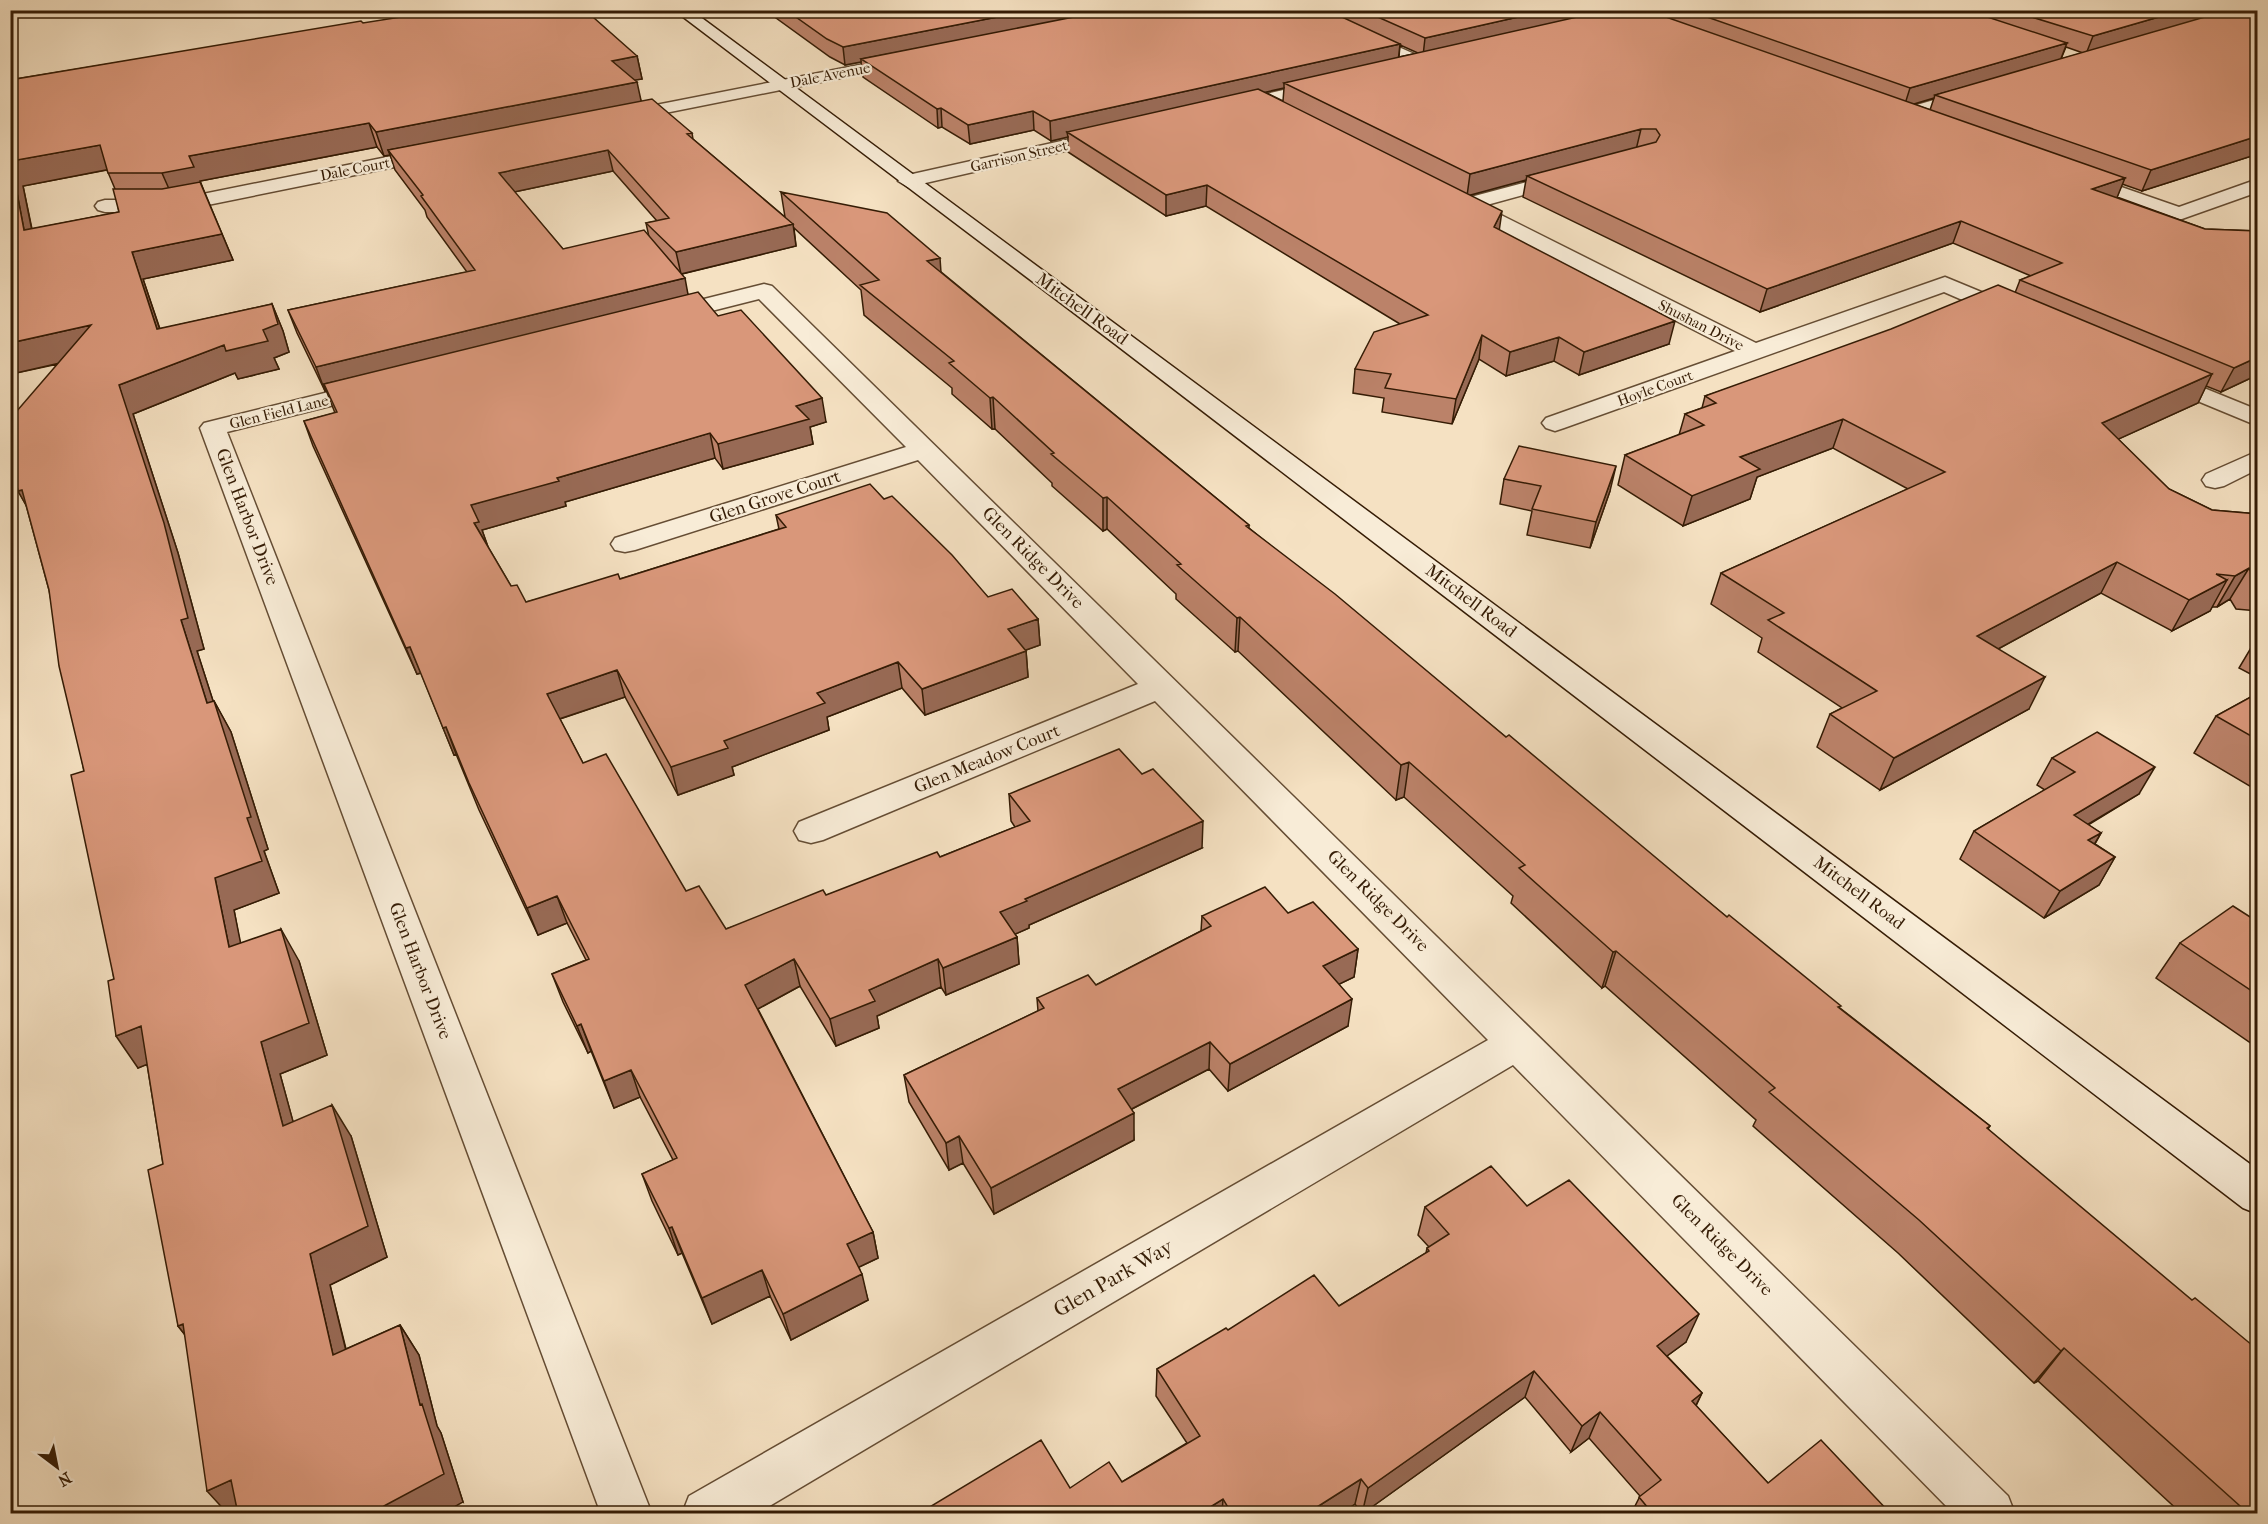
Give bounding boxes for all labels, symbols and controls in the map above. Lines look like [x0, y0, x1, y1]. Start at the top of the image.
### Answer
street label: Dale Avenue [788, 58, 872, 92]
street label: Garrison Street [969, 136, 1070, 176]
street label: Dale Court [318, 153, 392, 185]
street label: Mitchell Road [1032, 269, 1132, 350]
street label: Shushan Drive [1655, 296, 1747, 355]
street label: Hoyle Court [1615, 366, 1696, 410]
street label: Glen Field Lane [228, 391, 331, 433]
street label: Glen Harbor Drive [211, 446, 283, 588]
street label: Glen Grove Court [707, 466, 844, 528]
street label: Glen Ridge Drive [978, 503, 1088, 613]
street label: Mitchell Road [1421, 560, 1521, 642]
street label: Glen Meadow Court [911, 720, 1064, 798]
street label: Glen Ridge Drive [1323, 846, 1433, 956]
street label: Mitchell Road [1809, 852, 1909, 934]
street label: Glen Harbor Drive [384, 900, 456, 1042]
street label: Glen Ridge Drive [1667, 1190, 1777, 1300]
street label: Glen Park Way [1049, 1234, 1178, 1322]
north arrow [27, 1437, 87, 1497]
text: N [54, 1468, 75, 1491]

